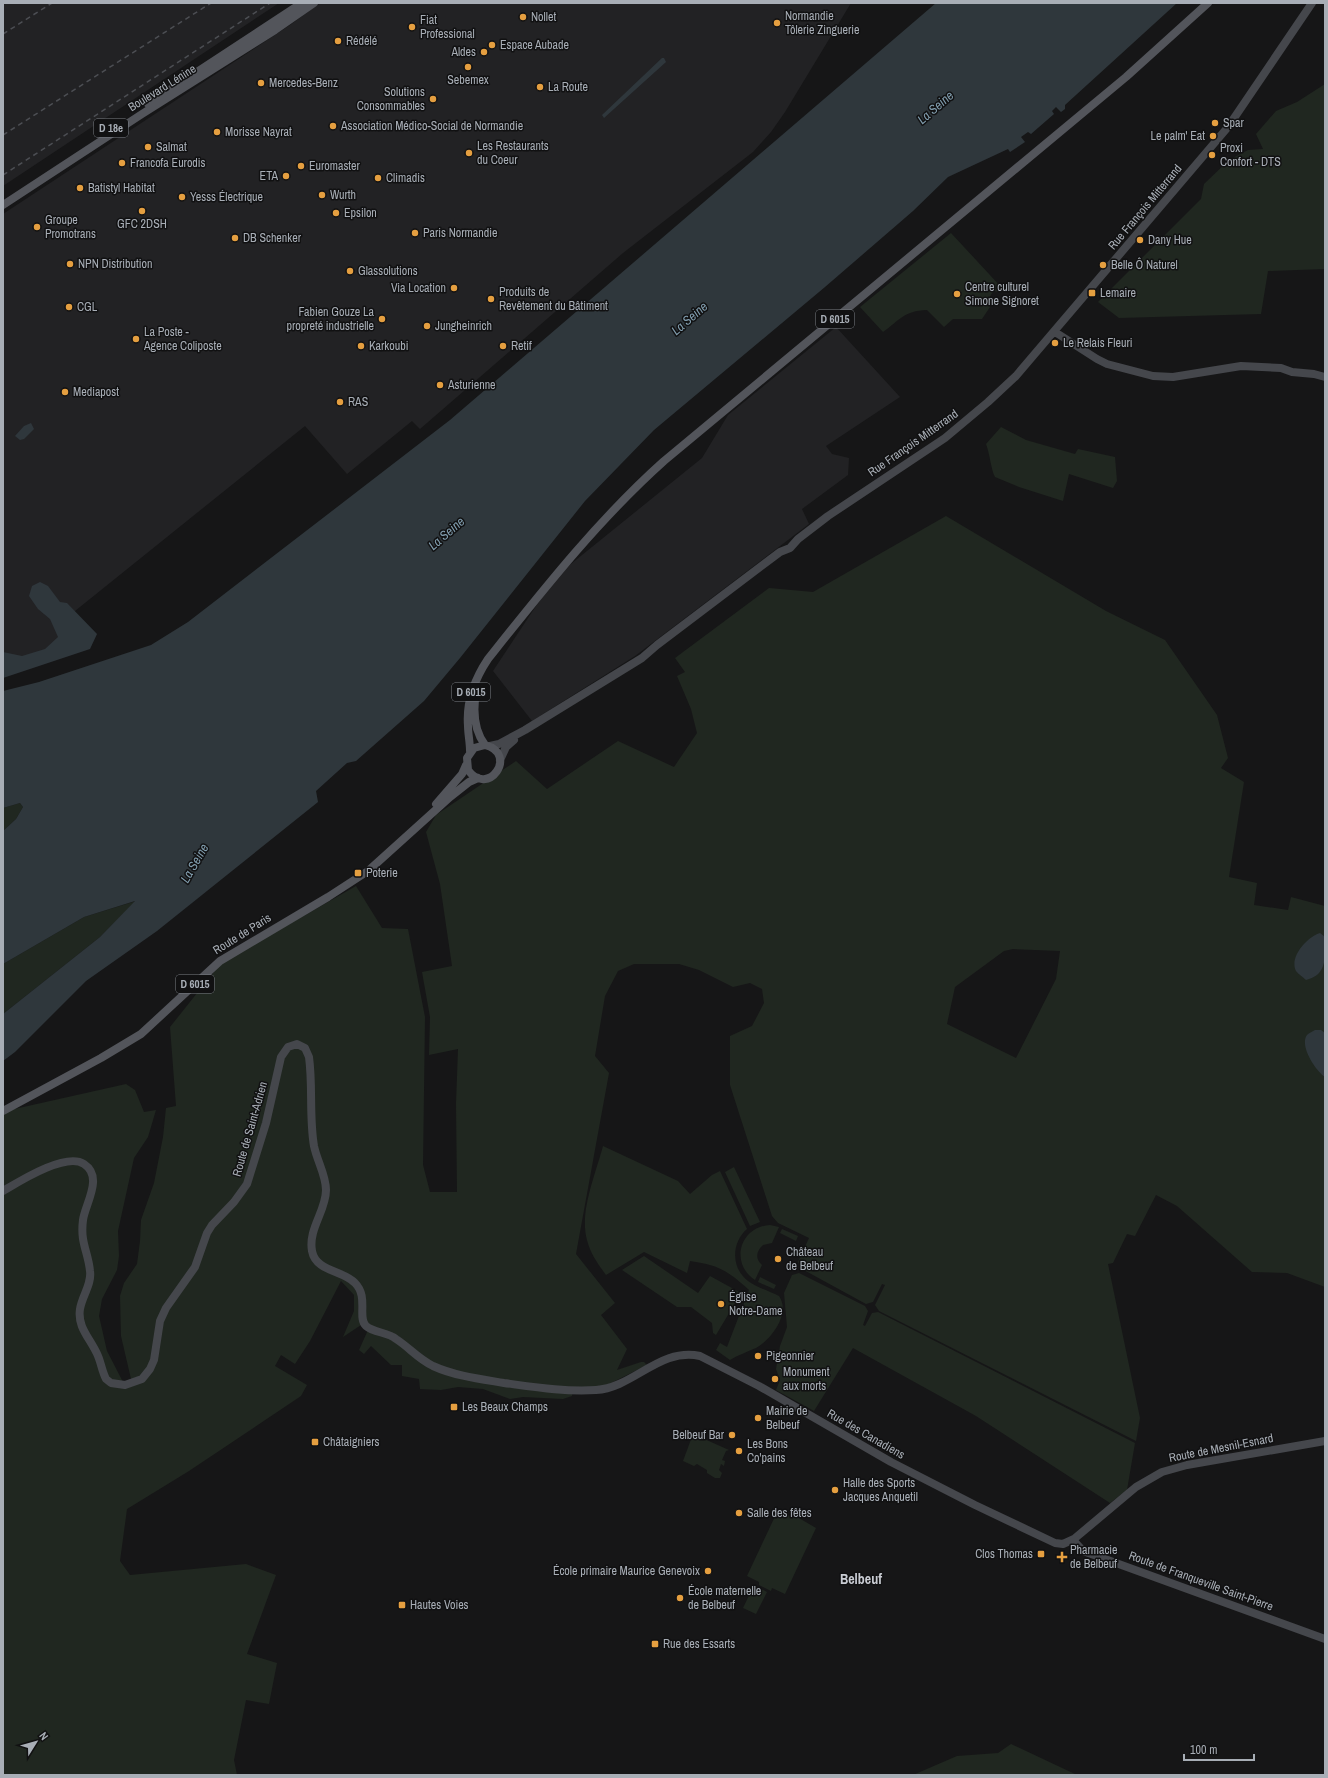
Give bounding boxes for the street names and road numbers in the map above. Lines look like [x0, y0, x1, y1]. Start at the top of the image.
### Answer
street label: Boulevard Lénine [125, 61, 199, 115]
road number: D 18e [94, 119, 128, 137]
street label: Rue François Mitterrand [1105, 161, 1185, 253]
road number: D 6015 [816, 310, 854, 328]
street label: Rue François Mitterrand [865, 406, 961, 480]
road number: D 6015 [452, 683, 490, 701]
street label: Route de Paris [210, 910, 274, 958]
road number: D 6015 [176, 975, 214, 993]
street label: Route de Saint-Adrien [229, 1080, 271, 1178]
street label: Rue des Canadiens [824, 1405, 908, 1463]
street label: Route de Mesnil-Esnard [1167, 1430, 1275, 1466]
street label: Route de Franqueville Saint-Pierre [1127, 1547, 1275, 1615]

